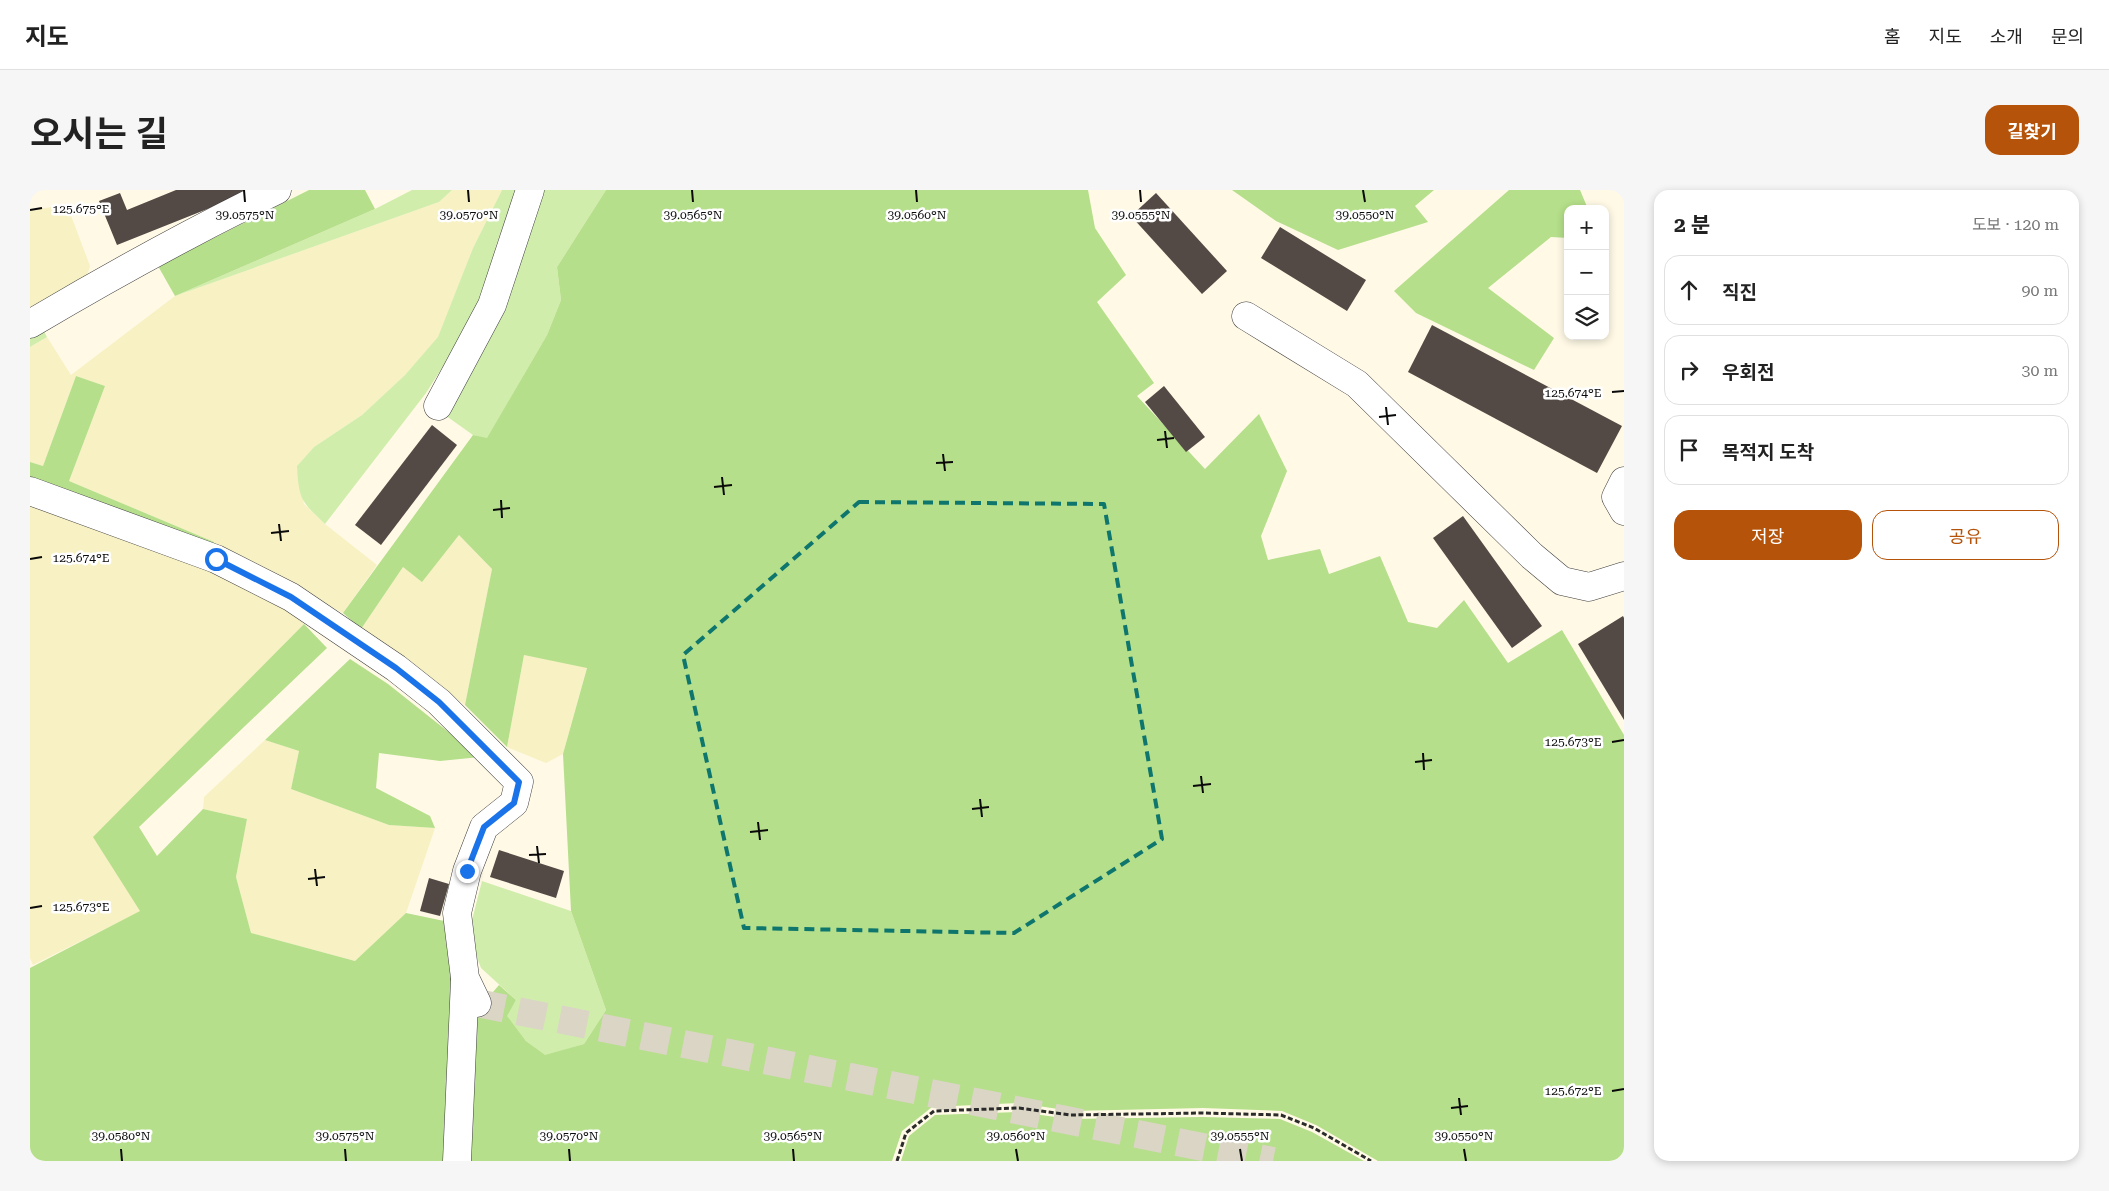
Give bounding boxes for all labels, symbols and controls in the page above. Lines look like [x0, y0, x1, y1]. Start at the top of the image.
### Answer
text: 지도 [25, 23, 69, 51]
text: 홈 [1884, 26, 1901, 47]
text: 지도 [1929, 26, 1962, 47]
text: 소개 [1990, 26, 2023, 47]
text: 문의 [2051, 26, 2084, 47]
button: 길찾기 [1985, 105, 2079, 155]
text: 오시는 길 [30, 114, 168, 155]
text: 125.675°E [53, 202, 109, 216]
map controls [1564, 205, 1609, 340]
button: + [1564, 205, 1609, 250]
text: 39.0575°N [216, 208, 275, 222]
text: 39.0570°N [440, 208, 499, 222]
text: 39.0565°N [664, 208, 723, 222]
text: 39.0560°N [888, 208, 947, 222]
text: 39.0555°N [1112, 208, 1171, 222]
text: 39.0550°N [1336, 208, 1395, 222]
text: 2 분 [1674, 213, 1710, 237]
text: 도보 · 120 m [1972, 215, 2059, 234]
button: − [1564, 250, 1609, 295]
icon: ahead [1675, 276, 1703, 304]
text: 직진 [1722, 281, 1757, 304]
text: 90 m [2021, 281, 2058, 300]
button: layers [1564, 295, 1609, 340]
icon: right [1675, 356, 1703, 384]
text: 우회전 [1722, 361, 1774, 384]
text: 30 m [2021, 361, 2058, 380]
text: 125.674°E [1545, 386, 1601, 400]
icon: arrive [1675, 436, 1703, 464]
text: 목적지 도착 [1722, 441, 1814, 464]
button: 저장 [1674, 510, 1862, 560]
button: 공유 [1872, 510, 2059, 560]
route start [205, 548, 228, 571]
text: 125.674°E [53, 551, 109, 565]
text: 125.673°E [1545, 735, 1601, 749]
route end [456, 860, 479, 883]
text: 125.673°E [53, 900, 109, 914]
text: 125.672°E [1545, 1084, 1601, 1098]
text: 39.0580°N [92, 1129, 151, 1143]
text: 39.0575°N [316, 1129, 375, 1143]
text: 39.0570°N [540, 1129, 599, 1143]
text: 39.0565°N [764, 1129, 823, 1143]
text: 39.0560°N [987, 1129, 1046, 1143]
text: 39.0555°N [1211, 1129, 1270, 1143]
text: 39.0550°N [1435, 1129, 1494, 1143]

